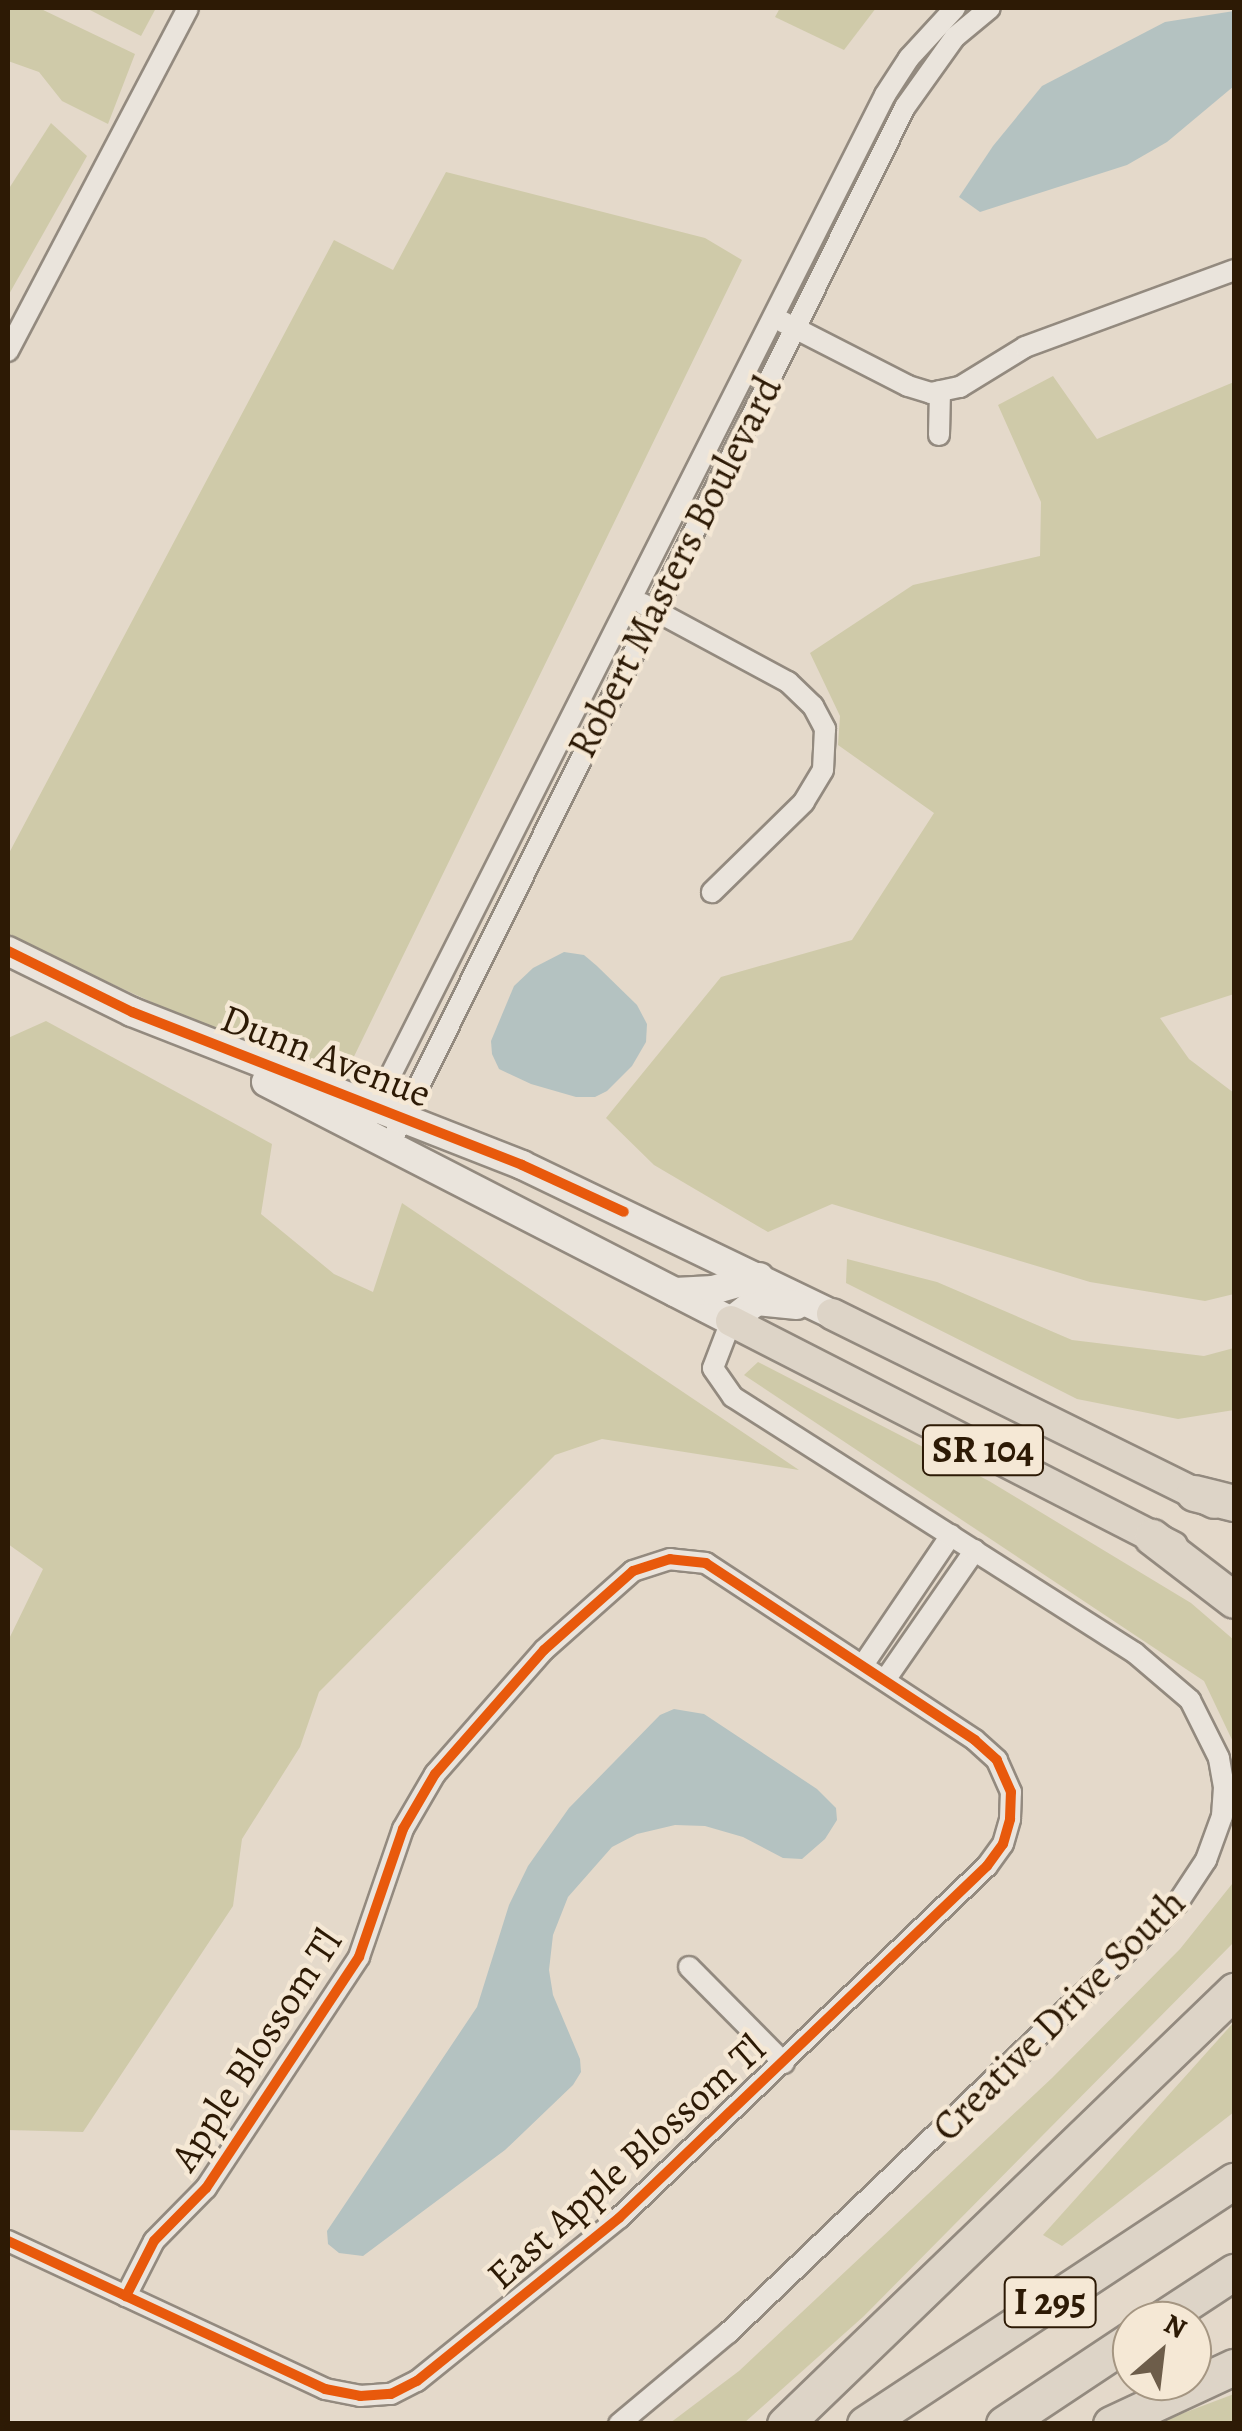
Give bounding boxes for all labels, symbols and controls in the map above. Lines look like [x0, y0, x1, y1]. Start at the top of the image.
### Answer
street label: Robert Masters Boulevard [558, 368, 792, 766]
street label: Dunn Avenue [214, 994, 438, 1118]
road number: SR 104 [920, 1417, 1046, 1483]
street label: Creative Drive South [923, 1879, 1195, 2151]
street label: Apple Blossom Tl [160, 1920, 352, 2180]
street label: East Apple Blossom Tl [477, 2025, 775, 2299]
road number: I 295 [1002, 2269, 1098, 2335]
north arrow [1112, 2301, 1212, 2401]
text: N [1157, 2305, 1193, 2348]

